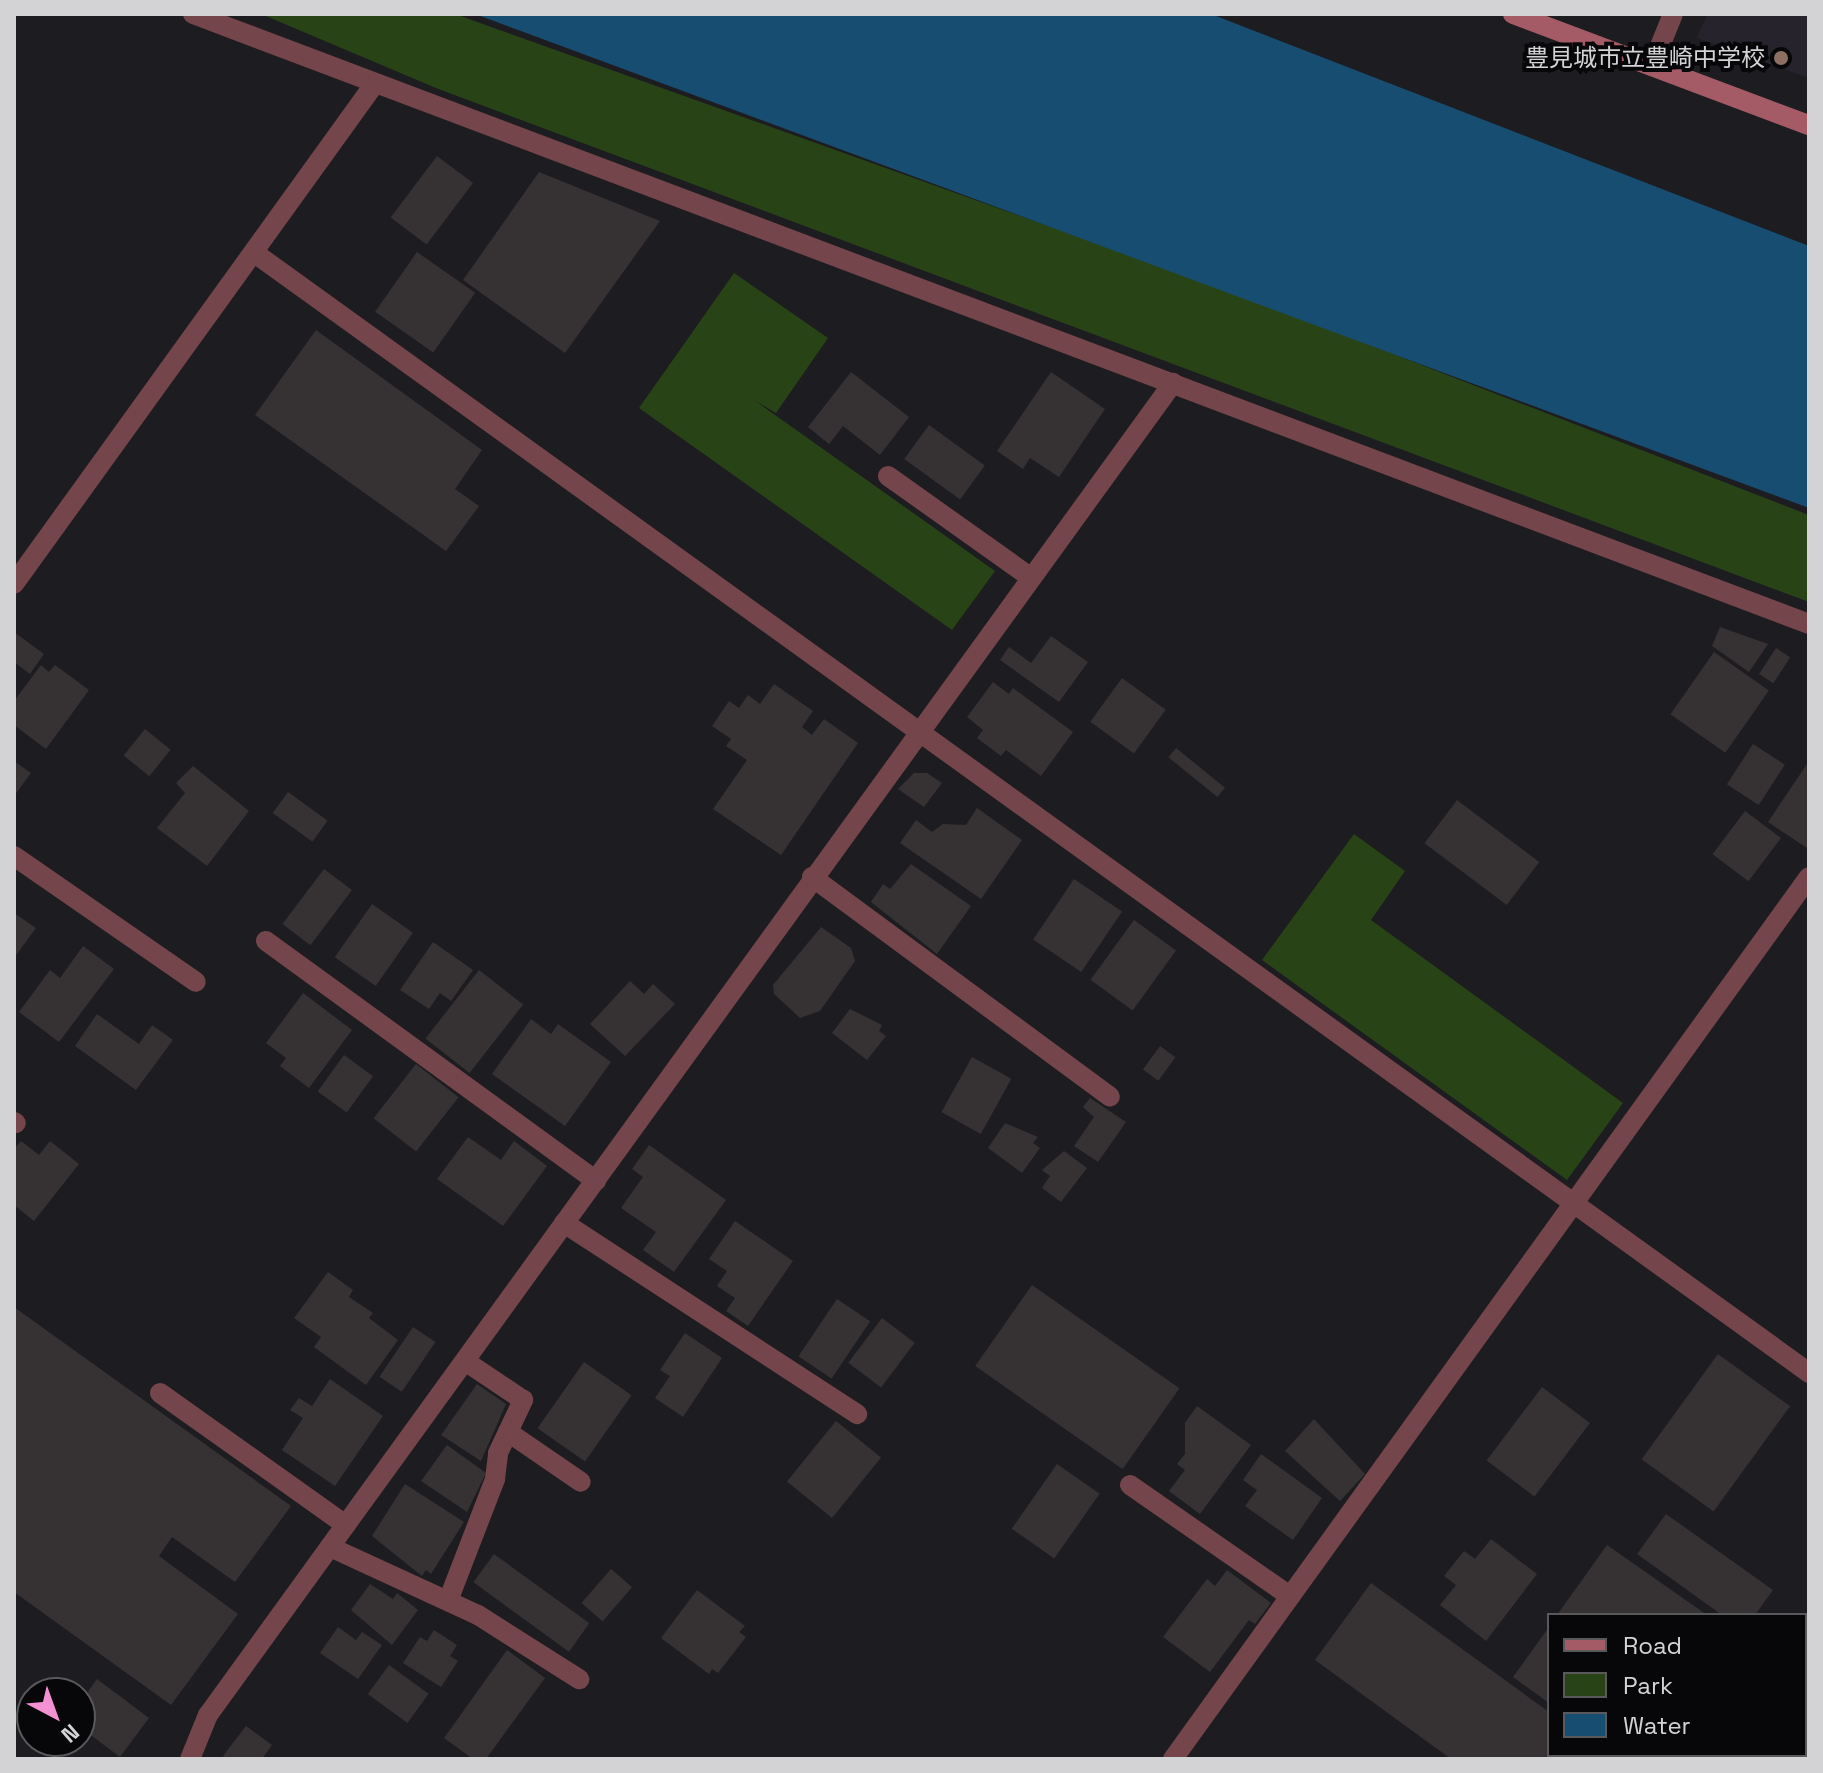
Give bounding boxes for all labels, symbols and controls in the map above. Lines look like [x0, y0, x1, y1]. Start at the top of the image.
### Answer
place label: 豊見城市立豊崎中学校 [1525, 44, 1765, 72]
marker: 豊見城市立豊崎中学校 [1772, 49, 1790, 67]
legend [1547, 1613, 1807, 1757]
text: Road [1623, 1630, 1682, 1661]
text: Park [1623, 1670, 1673, 1701]
north arrow [16, 1677, 96, 1757]
text: Water [1623, 1710, 1691, 1741]
text: N [56, 1718, 85, 1749]

